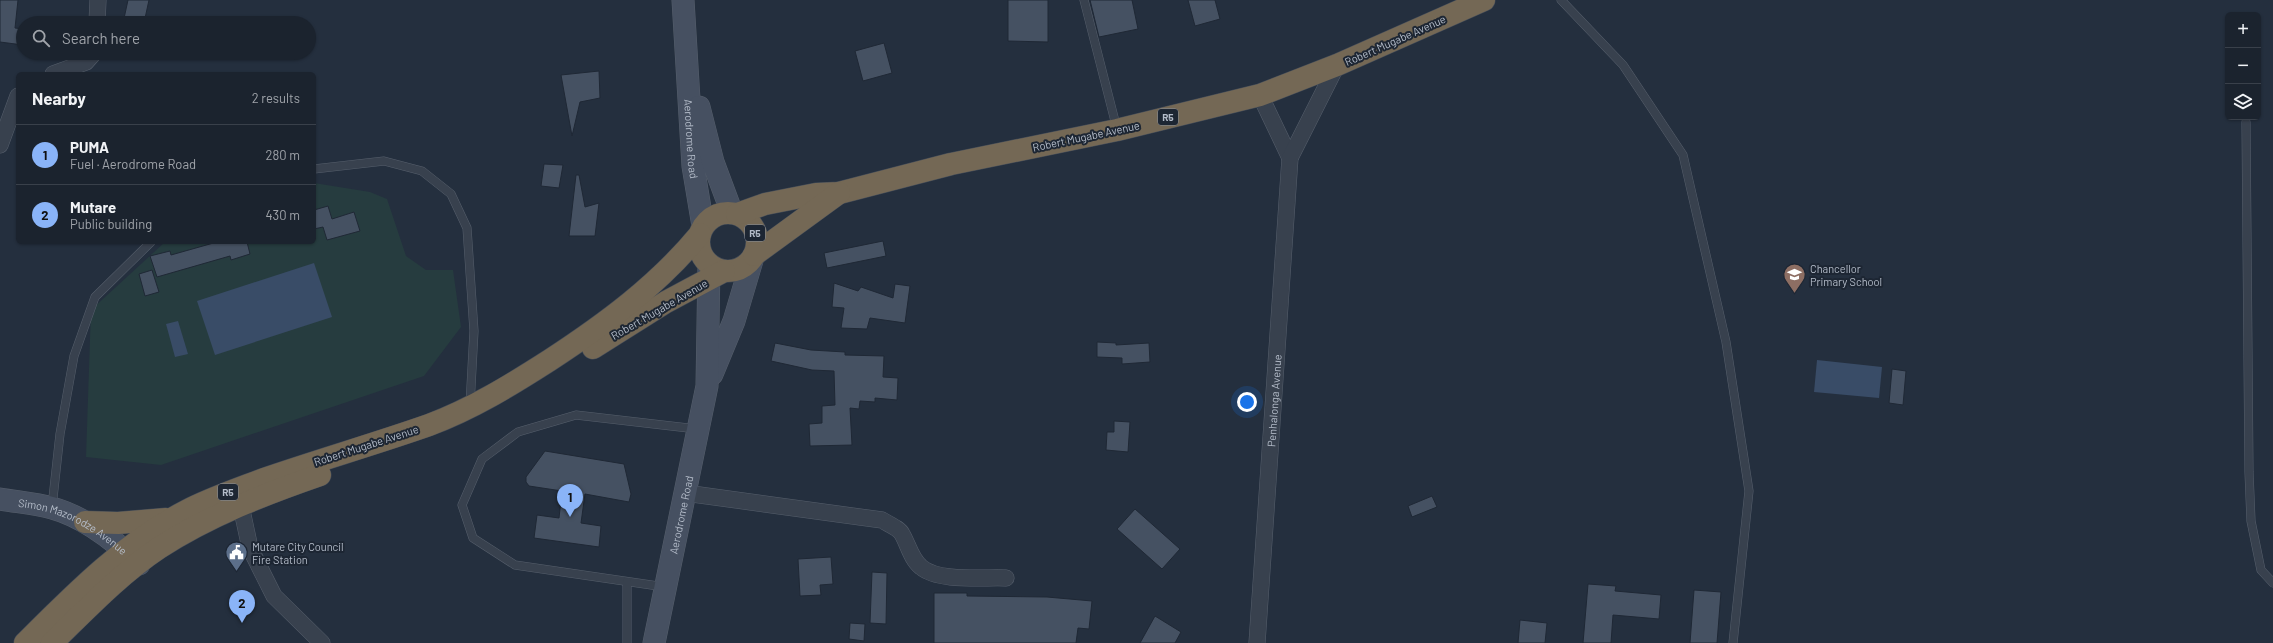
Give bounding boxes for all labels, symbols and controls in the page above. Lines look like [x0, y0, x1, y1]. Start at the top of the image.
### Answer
street label: Robert Mugabe Avenue [1343, 12, 1448, 68]
map controls [2225, 12, 2261, 120]
button: + [2225, 12, 2261, 48]
search box [16, 16, 316, 60]
icon: search [30, 27, 52, 49]
text: Search here [62, 29, 140, 47]
button: − [2225, 48, 2261, 84]
button: layers [2225, 84, 2261, 120]
text: Nearby [32, 88, 86, 108]
text: 2 results [252, 90, 300, 106]
street label: Aerodrome Road [682, 99, 701, 179]
road number: R5 [1158, 109, 1178, 125]
street label: Robert Mugabe Avenue [1031, 118, 1141, 154]
text: PUMA [70, 138, 109, 156]
text: 1 [43, 147, 47, 163]
text: 280 m [266, 147, 300, 163]
text: Fuel · Aerodrome Road [70, 156, 196, 172]
text: Mutare [70, 198, 116, 216]
text: 2 [41, 207, 49, 223]
text: 430 m [265, 207, 300, 223]
text: Public building [70, 216, 152, 232]
road number: R5 [745, 225, 765, 241]
school or university icon: Chancellor Primary School [1781, 261, 1807, 294]
place label: Chancellor Primary School [1810, 262, 1882, 288]
street label: Robert Mugabe Avenue [609, 276, 710, 342]
street label: Penhalonga Avenue [1264, 354, 1283, 447]
your location [1237, 392, 1257, 412]
street label: Robert Mugabe Avenue [312, 422, 420, 468]
street label: Aerodrome Road [666, 474, 695, 555]
road number: R5 [218, 484, 238, 500]
pin: 1 [557, 484, 583, 517]
street label: Simon Mazorodze Avenue [17, 495, 130, 557]
public building icon: Mutare City Council Fire Station [224, 539, 250, 572]
place label: Mutare City Council Fire Station [252, 540, 344, 566]
pin: 2 [229, 590, 255, 623]

